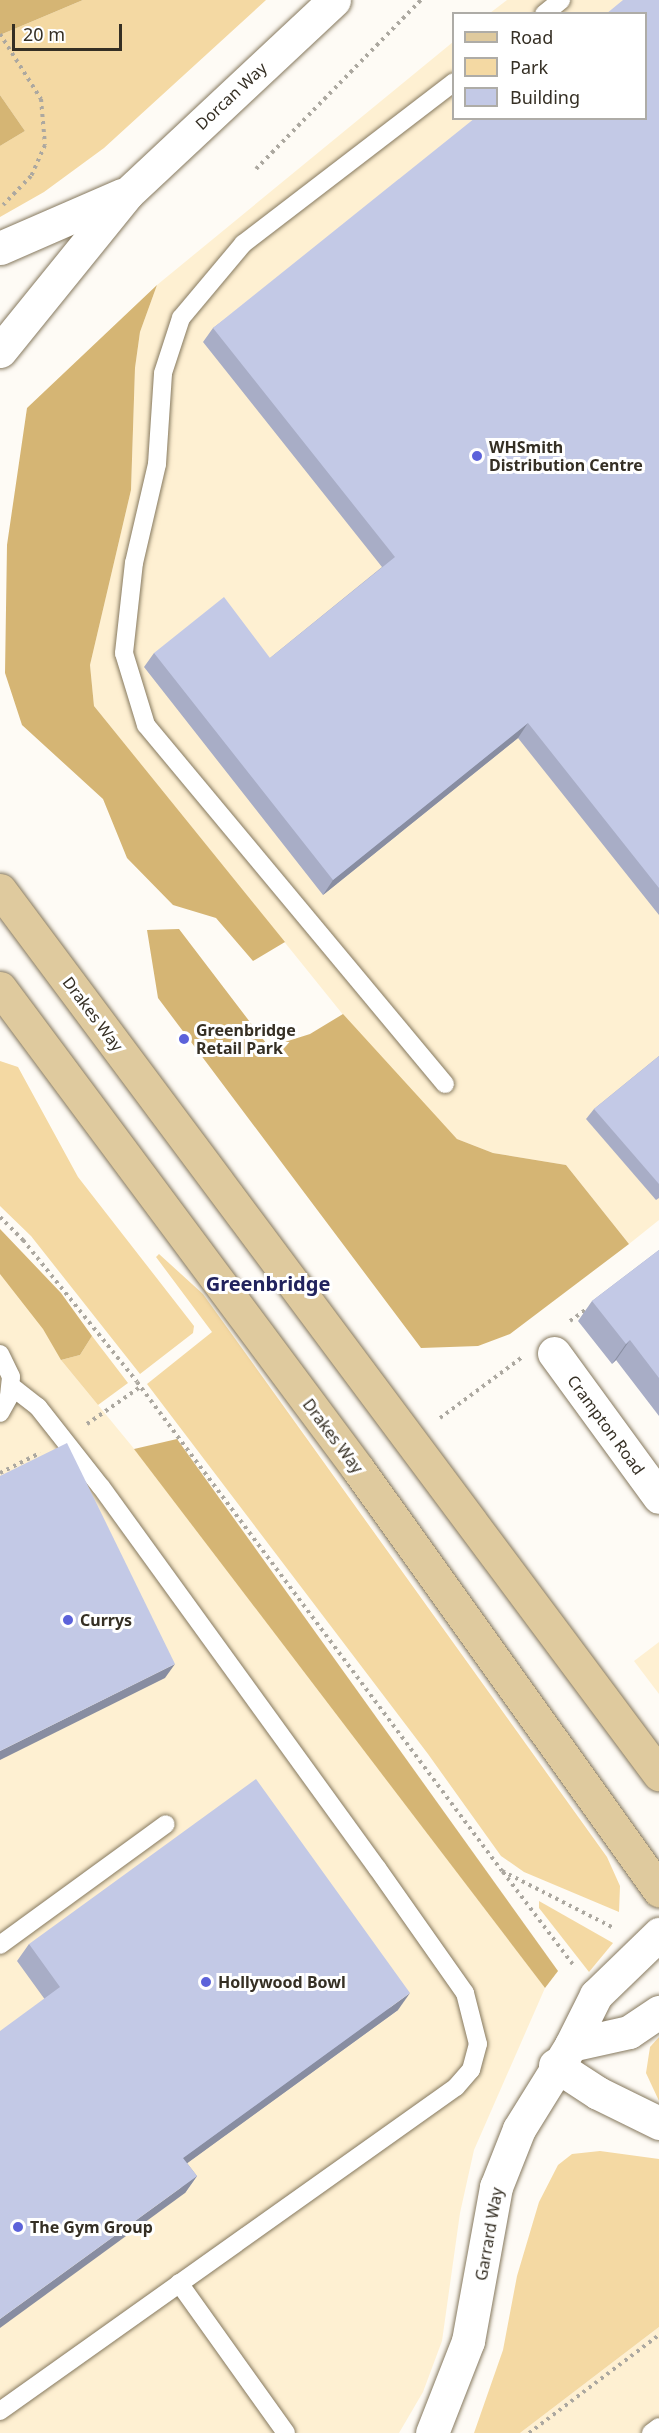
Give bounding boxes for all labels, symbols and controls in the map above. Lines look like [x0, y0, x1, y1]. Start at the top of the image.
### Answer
scale bar [15, 12, 124, 50]
legend [452, 12, 647, 120]
text: 20 m [23, 22, 65, 46]
text: Road [510, 25, 553, 49]
text: Park [510, 55, 548, 79]
street label: Dorcan Way [192, 58, 270, 134]
text: Building [510, 85, 580, 109]
place label: WHSmith Distribution Centre [489, 437, 643, 475]
marker: WHSmith Distribution Centre [470, 449, 484, 463]
street label: Drakes Way [59, 973, 127, 1055]
place label: Greenbridge Retail Park [196, 1020, 296, 1058]
marker: Greenbridge Retail Park [177, 1032, 191, 1046]
district label: Greenbridge [206, 1271, 330, 1295]
street label: Crampton Road [564, 1372, 648, 1478]
street label: Drakes Way [299, 1395, 367, 1477]
place label: Currys [80, 1610, 132, 1630]
marker: Currys [61, 1613, 75, 1627]
place label: Hollywood Bowl [218, 1972, 346, 1992]
marker: Hollywood Bowl [199, 1975, 213, 1989]
street label: Garrard Way [471, 2186, 507, 2282]
place label: The Gym Group [30, 2217, 153, 2237]
marker: The Gym Group [11, 2220, 25, 2234]

